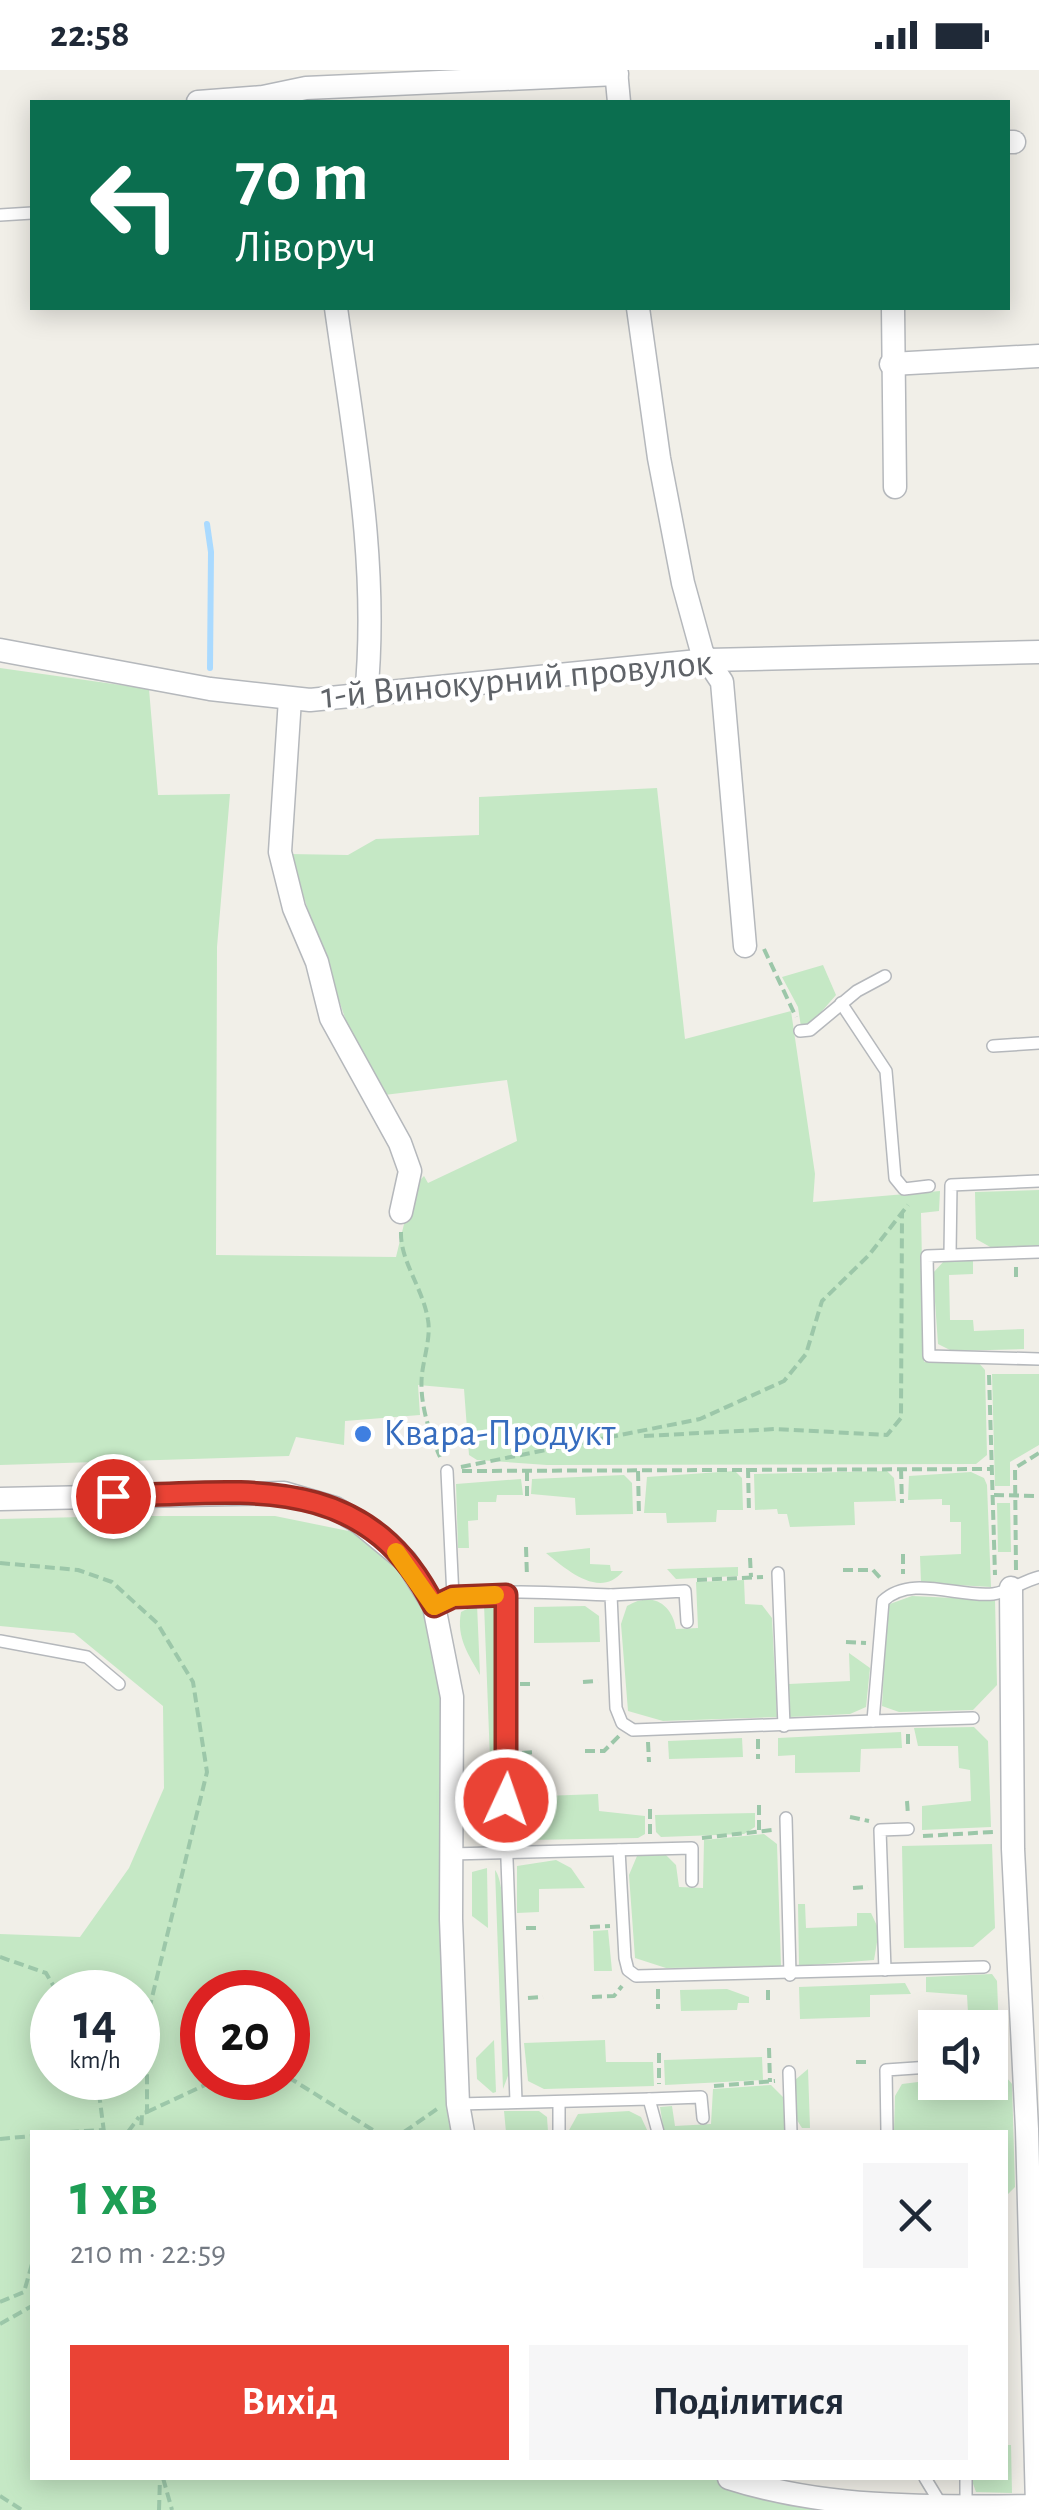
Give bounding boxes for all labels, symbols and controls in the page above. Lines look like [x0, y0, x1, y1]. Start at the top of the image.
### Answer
text: 22:58 [50, 16, 130, 54]
icon: left [70, 140, 200, 270]
text: 70 m [235, 143, 369, 213]
text: Ліворуч [235, 225, 377, 270]
street label: 1-й Винокурний провулок [320, 644, 714, 716]
place label: Квара-Продукт [383, 1415, 616, 1453]
marker: Квара-Продукт [352, 1423, 374, 1445]
pin [71, 1454, 156, 1539]
icon: arrive [86, 1469, 141, 1524]
position arrow [454, 1748, 558, 1852]
speed limit sign: 20 [180, 1970, 310, 2100]
text: 14 [73, 1998, 117, 2048]
map controls [918, 2010, 1008, 2100]
button: sound [918, 2010, 1008, 2100]
text: km/h [69, 2048, 121, 2073]
button: close [863, 2163, 968, 2268]
text: 1 хв [70, 2166, 158, 2226]
text: 210 m · 22:59 [70, 2237, 226, 2269]
button: Вихід [70, 2345, 509, 2460]
button: Поділитися [529, 2345, 968, 2460]

